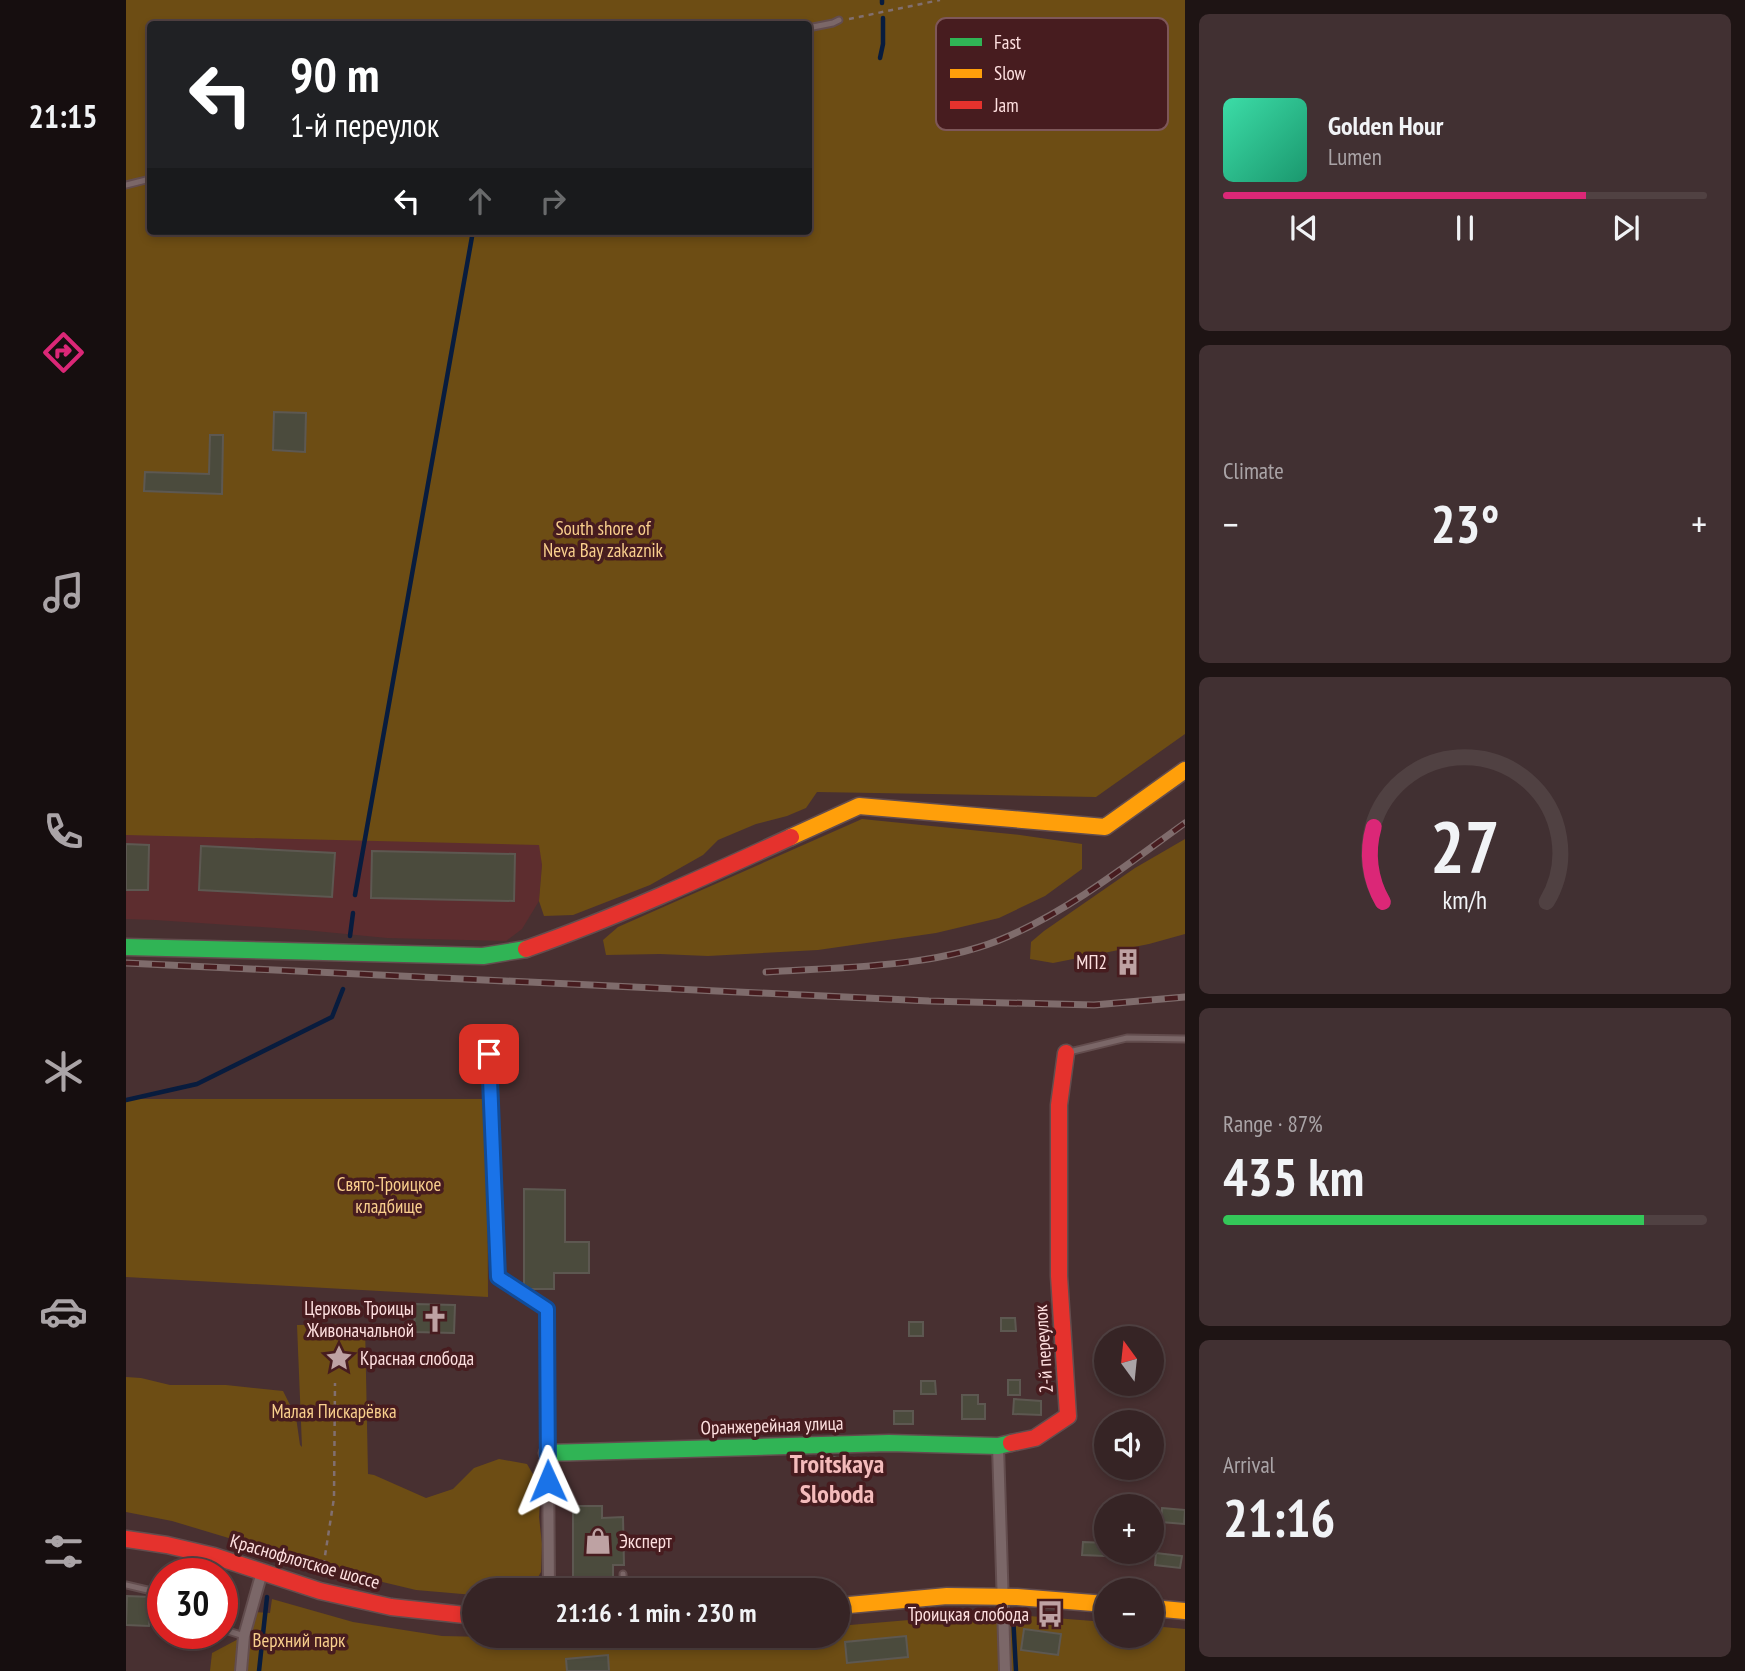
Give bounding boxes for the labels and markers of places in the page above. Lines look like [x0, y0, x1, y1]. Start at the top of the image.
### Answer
building icon: МП2 [1113, 947, 1143, 977]
place label: МП2 [1076, 950, 1107, 974]
pin [459, 1024, 519, 1084]
place label: Церковь Троицы Живоначальной [304, 1296, 414, 1342]
church icon: Церковь Троицы Живоначальной [420, 1304, 450, 1334]
place icon: Красная слобода [324, 1343, 354, 1373]
place label: Красная слобода [360, 1346, 474, 1370]
shop icon: Эксперт [583, 1526, 613, 1556]
place label: Эксперт [619, 1529, 673, 1553]
bus stop icon: Троицкая слобода [1035, 1599, 1065, 1629]
place label: Троицкая слобода [908, 1602, 1029, 1626]

